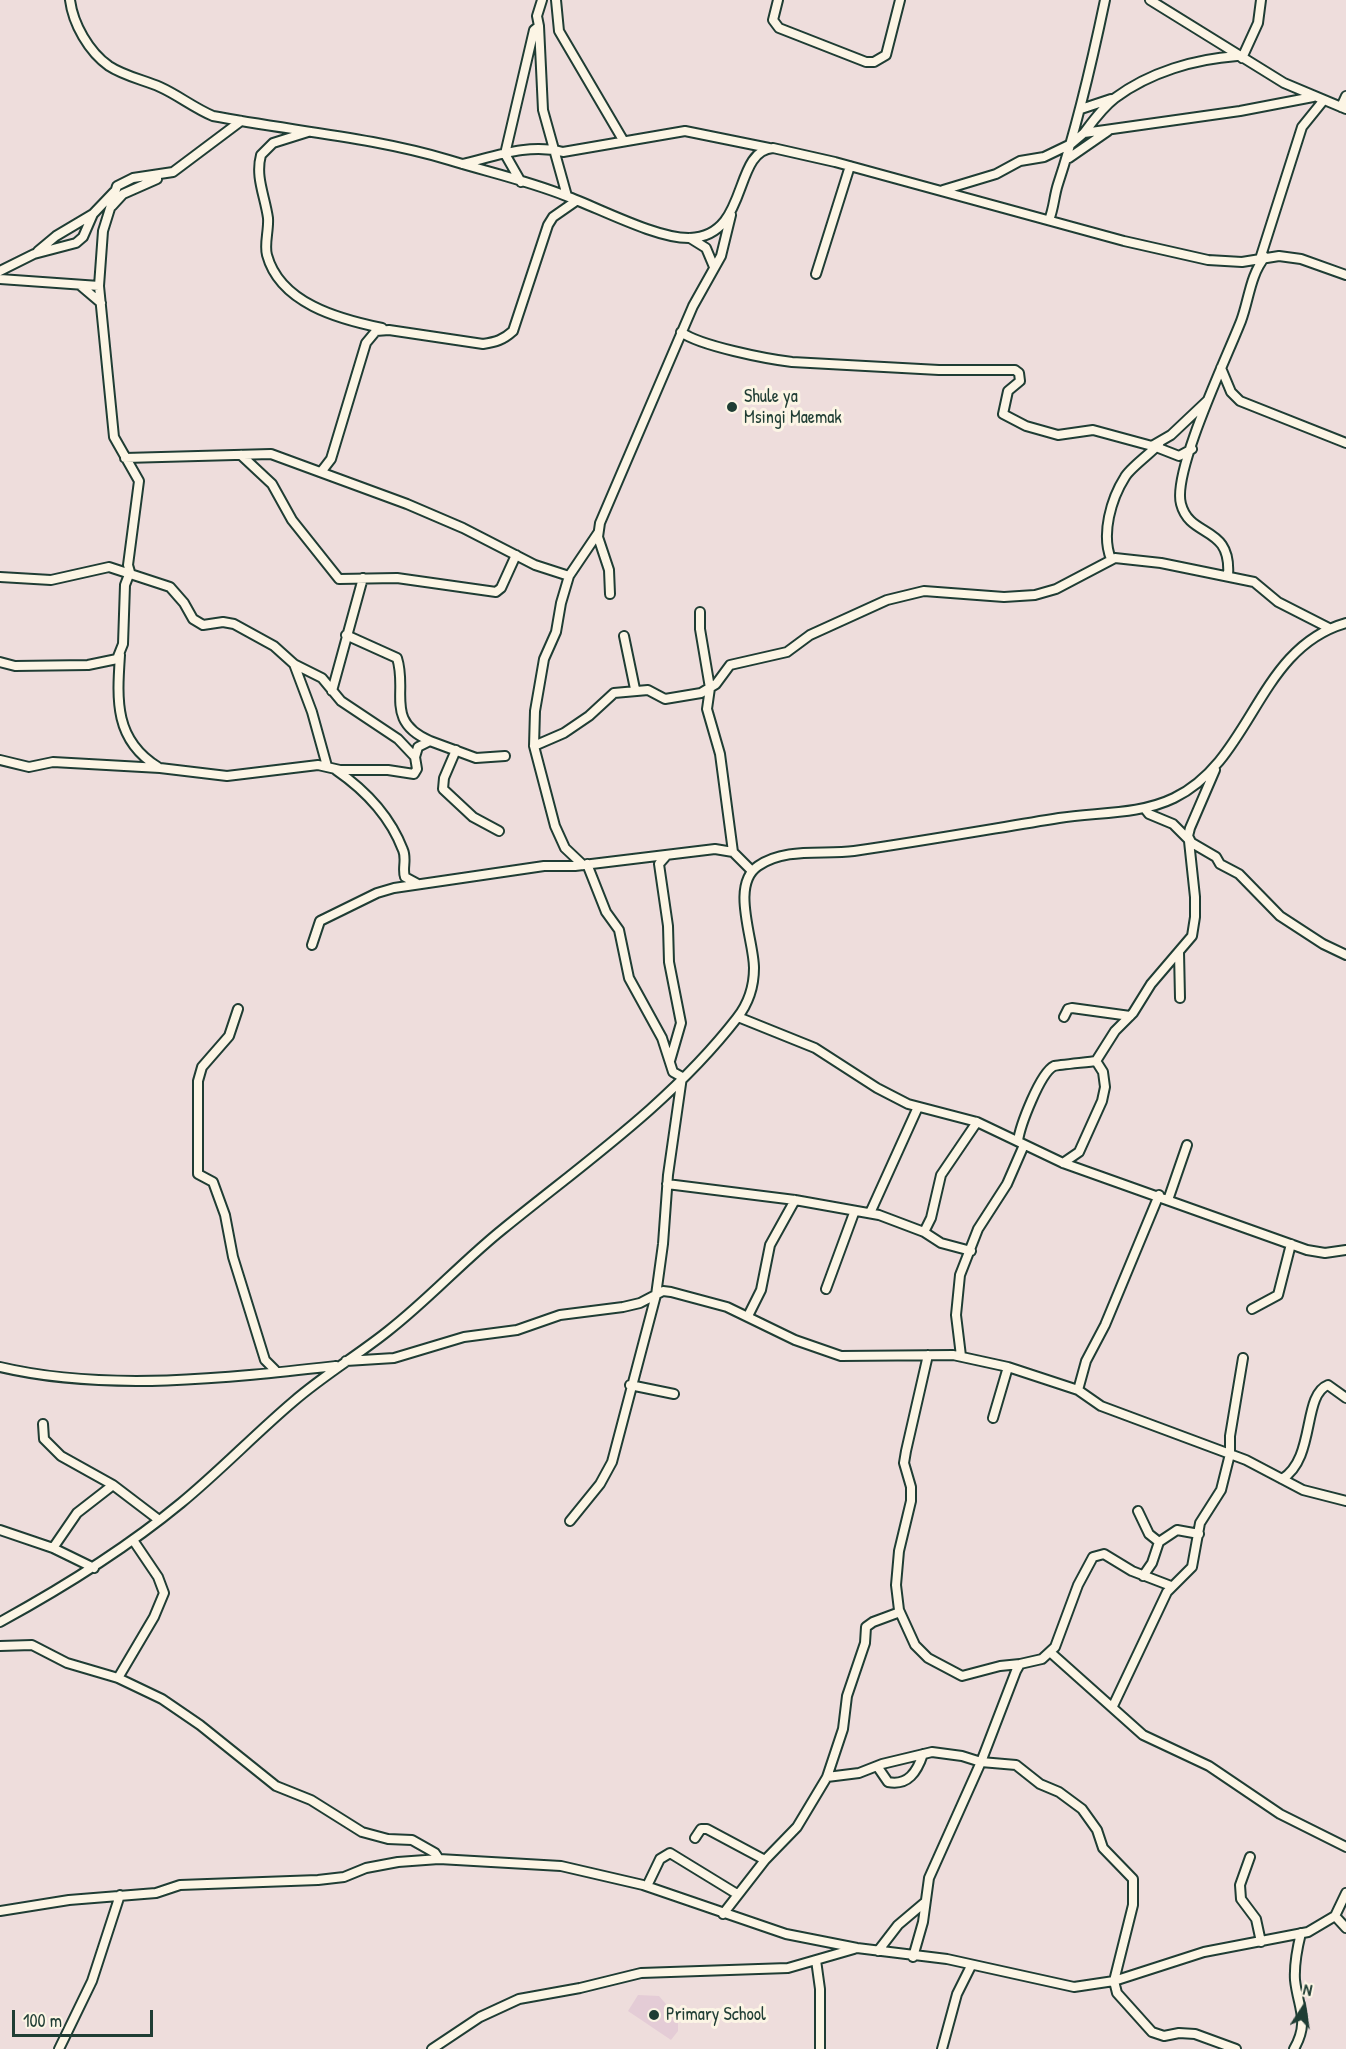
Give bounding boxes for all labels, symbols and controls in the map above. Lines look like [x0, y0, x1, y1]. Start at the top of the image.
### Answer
place label: Shule ya Msingi Maemak [744, 386, 842, 428]
marker: Shule ya Msingi Maemak [725, 400, 739, 414]
north arrow [1274, 1977, 1334, 2037]
text: N [1301, 1978, 1314, 2001]
scale bar [15, 1998, 156, 2036]
place label: Primary School [666, 2004, 766, 2026]
text: 100 m [23, 2008, 62, 2033]
marker: Primary School [647, 2008, 661, 2022]

